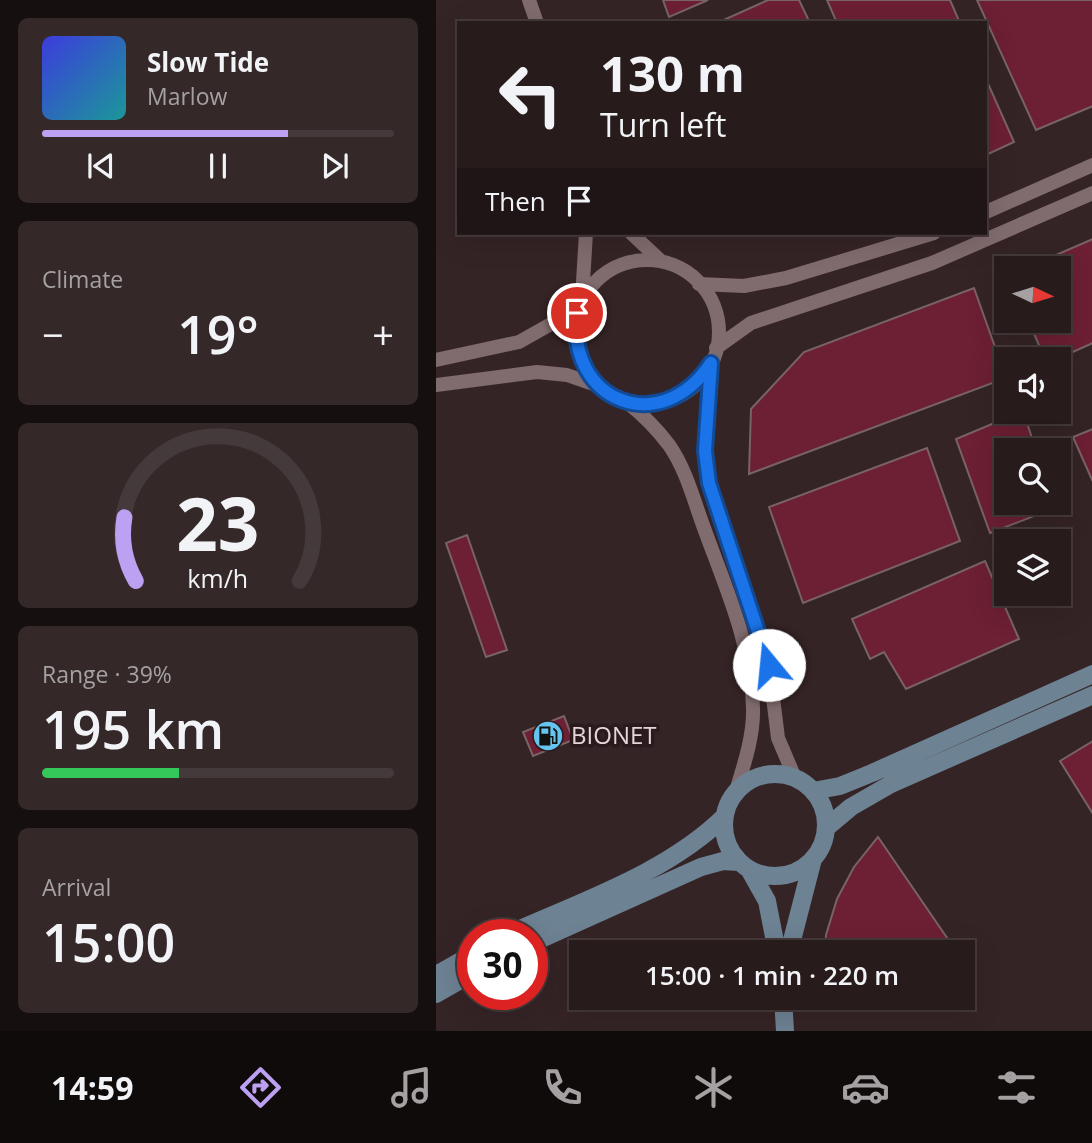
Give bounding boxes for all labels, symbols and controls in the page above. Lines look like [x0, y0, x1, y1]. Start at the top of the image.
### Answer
text: 130 m [600, 40, 745, 106]
text: Slow Tide [147, 44, 269, 80]
icon: left [485, 49, 576, 140]
text: Marlow [147, 80, 227, 112]
text: Turn left [600, 103, 726, 146]
icon: previous [82, 147, 120, 185]
icon: pause [199, 147, 237, 185]
icon: next [316, 147, 354, 185]
icon: arrive [560, 182, 598, 220]
text: Then [485, 183, 546, 219]
north arrow [994, 256, 1071, 332]
map controls [994, 256, 1071, 606]
text: Climate [42, 263, 123, 295]
pin [547, 283, 607, 343]
icon: arrive [558, 294, 596, 332]
text: 19° [177, 298, 259, 369]
text: − [42, 308, 64, 360]
text: + [372, 308, 394, 360]
button: sound [994, 347, 1071, 424]
button: search [994, 438, 1071, 515]
text: 23 [176, 474, 260, 573]
button: layers [994, 529, 1071, 606]
text: km/h [188, 561, 248, 595]
position arrow [732, 628, 806, 702]
text: Range · 39% [42, 658, 172, 690]
text: 195 km [42, 693, 224, 764]
place label: BIONET [571, 718, 657, 751]
fuel station icon: BIONET [531, 719, 565, 753]
text: Arrival [42, 871, 111, 903]
text: 15:00 [42, 906, 175, 977]
speed limit sign: 30 [457, 919, 548, 1010]
text: 15:00 · 1 min · 220 m [645, 957, 899, 993]
icon: directions [236, 1063, 285, 1112]
icon: music [387, 1063, 436, 1112]
icon: phone [538, 1063, 587, 1112]
icon: climate [689, 1063, 738, 1112]
icon: car [841, 1063, 890, 1112]
icon: filters [992, 1063, 1041, 1112]
text: 14:59 [51, 1066, 133, 1109]

